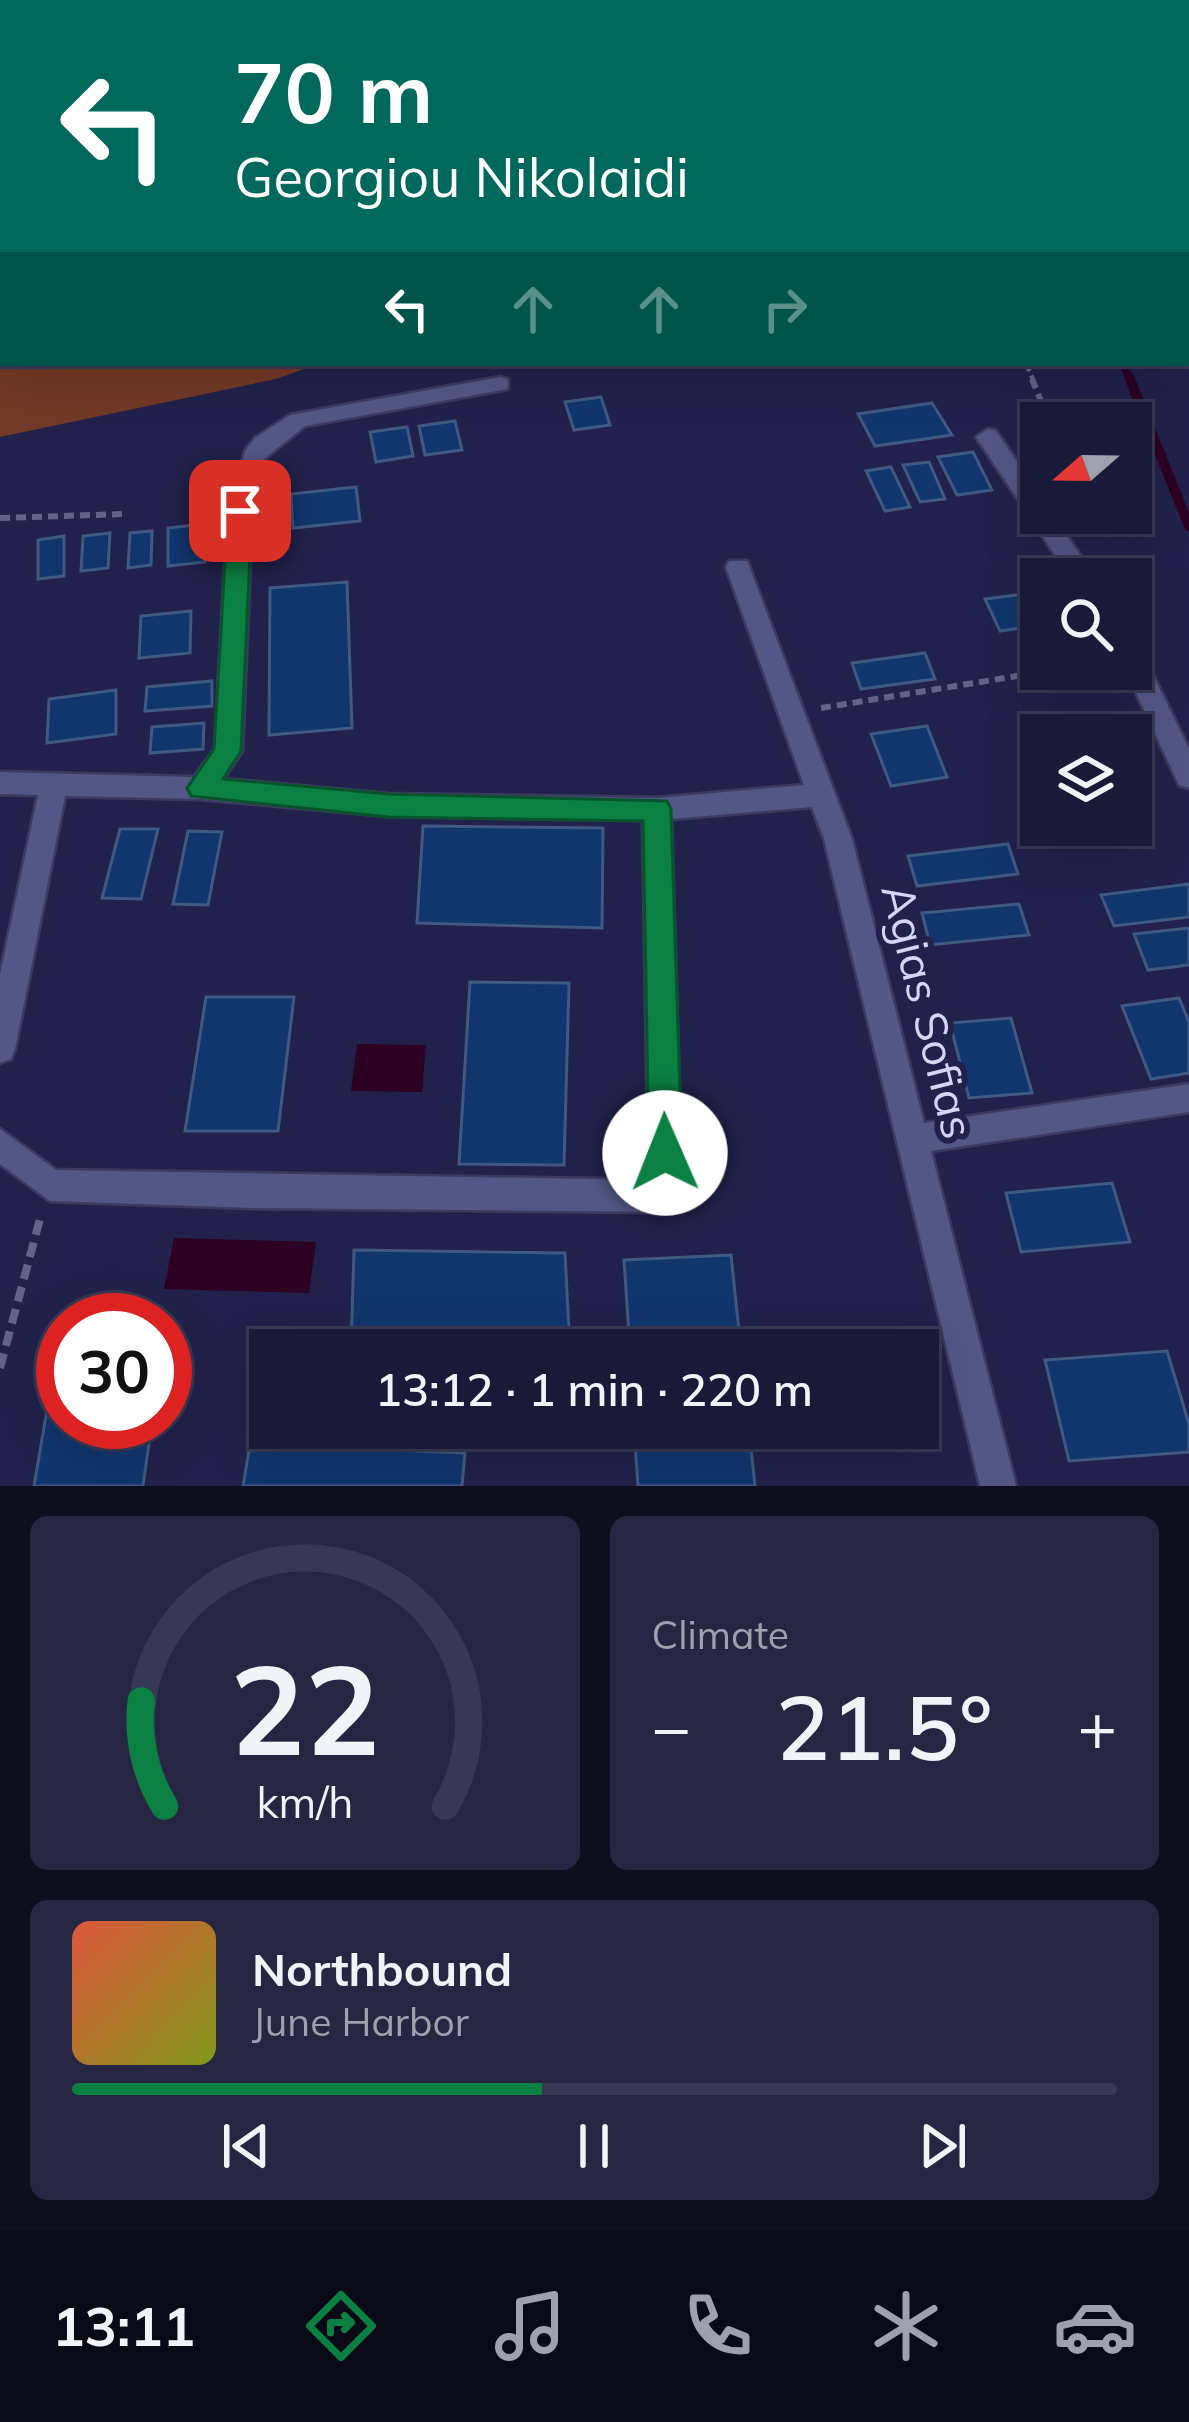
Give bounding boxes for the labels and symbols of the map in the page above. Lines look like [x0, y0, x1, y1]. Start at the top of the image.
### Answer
north arrow [1020, 402, 1152, 534]
pin [189, 460, 291, 562]
street label: Agias Sofias [870, 878, 988, 1144]
position arrow [602, 1090, 728, 1216]
speed limit sign: 30 [36, 1293, 192, 1449]

